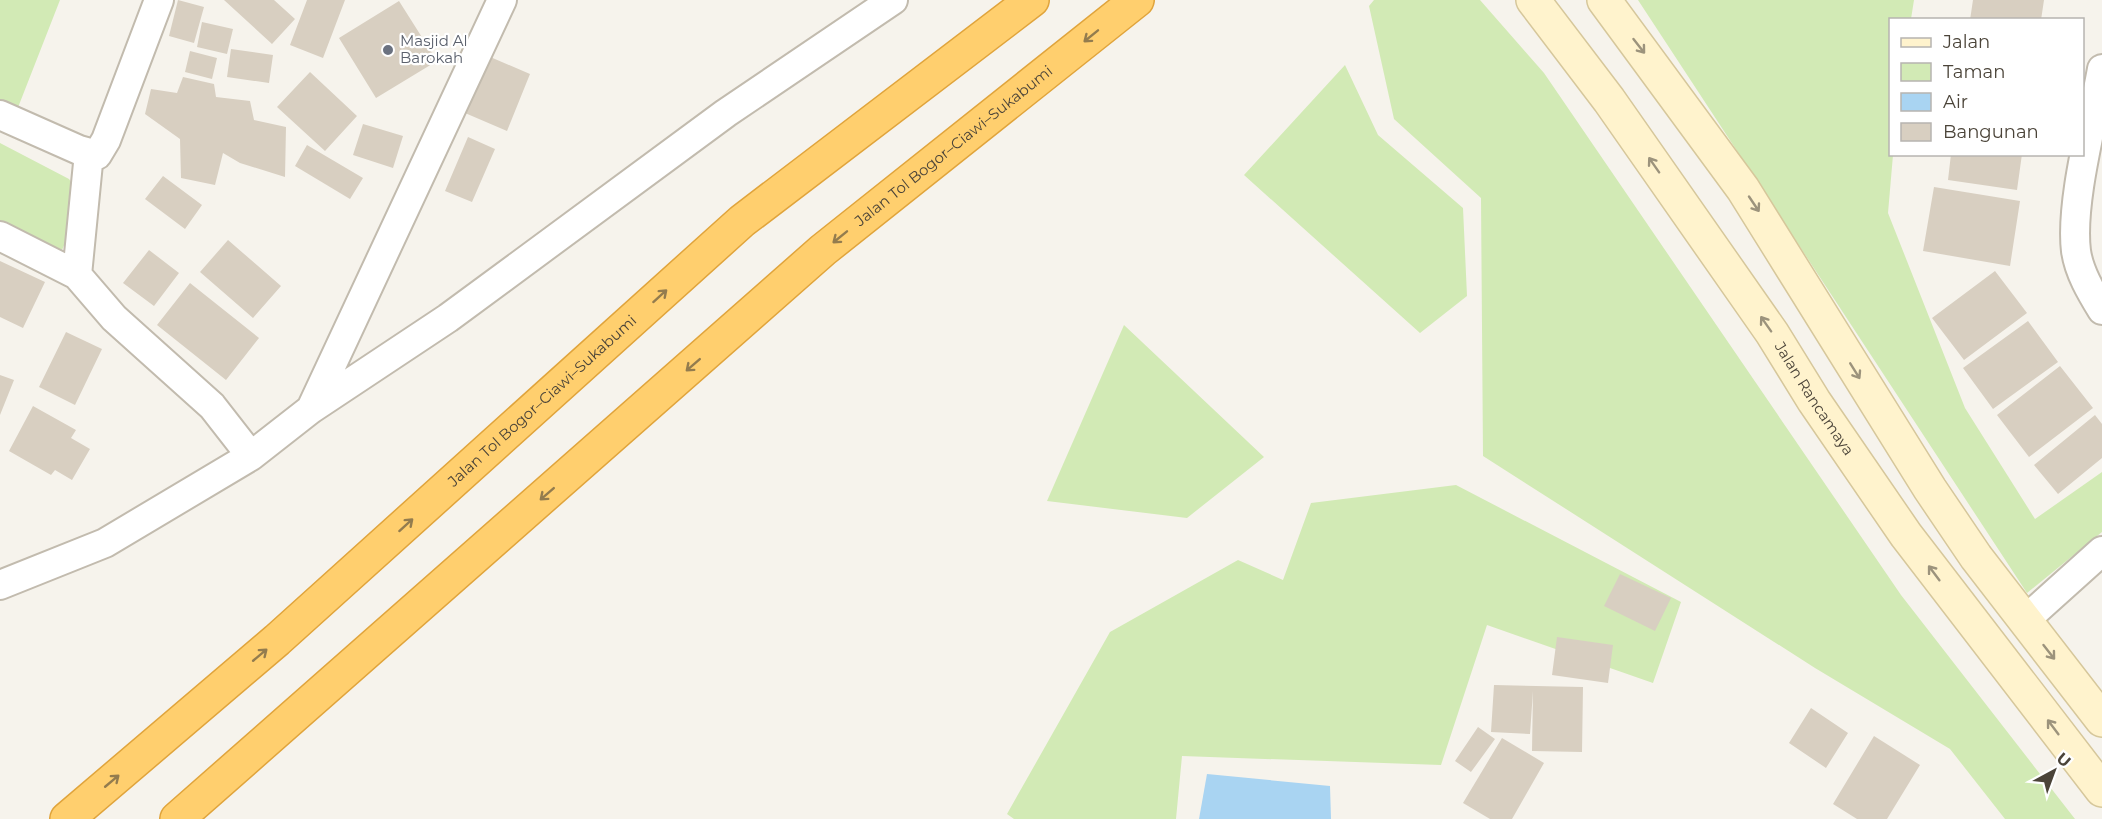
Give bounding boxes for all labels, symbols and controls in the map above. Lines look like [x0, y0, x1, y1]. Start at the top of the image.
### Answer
legend [1889, 18, 2084, 156]
one-way arrow [1083, 30, 1099, 43]
place label: Masjid Al Barokah [400, 31, 468, 67]
text: Jalan [1942, 31, 1990, 53]
one-way arrow [1633, 38, 1646, 54]
marker: Masjid Al Barokah [381, 43, 395, 57]
street label: Jalan Tol Bogor–Ciawi–Sukabumi [850, 61, 1056, 231]
text: Taman [1943, 61, 2005, 83]
text: Air [1943, 91, 1968, 113]
text: Bangunan [1943, 121, 2039, 143]
one-way arrow [1648, 157, 1660, 174]
one-way arrow [1747, 196, 1760, 213]
one-way arrow [832, 230, 848, 243]
one-way arrow [652, 289, 667, 303]
street label: Jalan Tol Bogor–Ciawi–Sukabumi [443, 311, 640, 491]
one-way arrow [1760, 317, 1772, 333]
street label: Jalan Rancamaya [1770, 337, 1858, 459]
one-way arrow [686, 358, 701, 372]
one-way arrow [1849, 362, 1862, 379]
one-way arrow [540, 487, 555, 501]
one-way arrow [398, 518, 413, 532]
one-way arrow [1928, 565, 1940, 581]
one-way arrow [2042, 644, 2055, 660]
one-way arrow [252, 648, 268, 661]
one-way arrow [2047, 720, 2059, 736]
north arrow [2024, 741, 2084, 801]
text: U [2053, 749, 2075, 771]
one-way arrow [104, 774, 119, 788]

